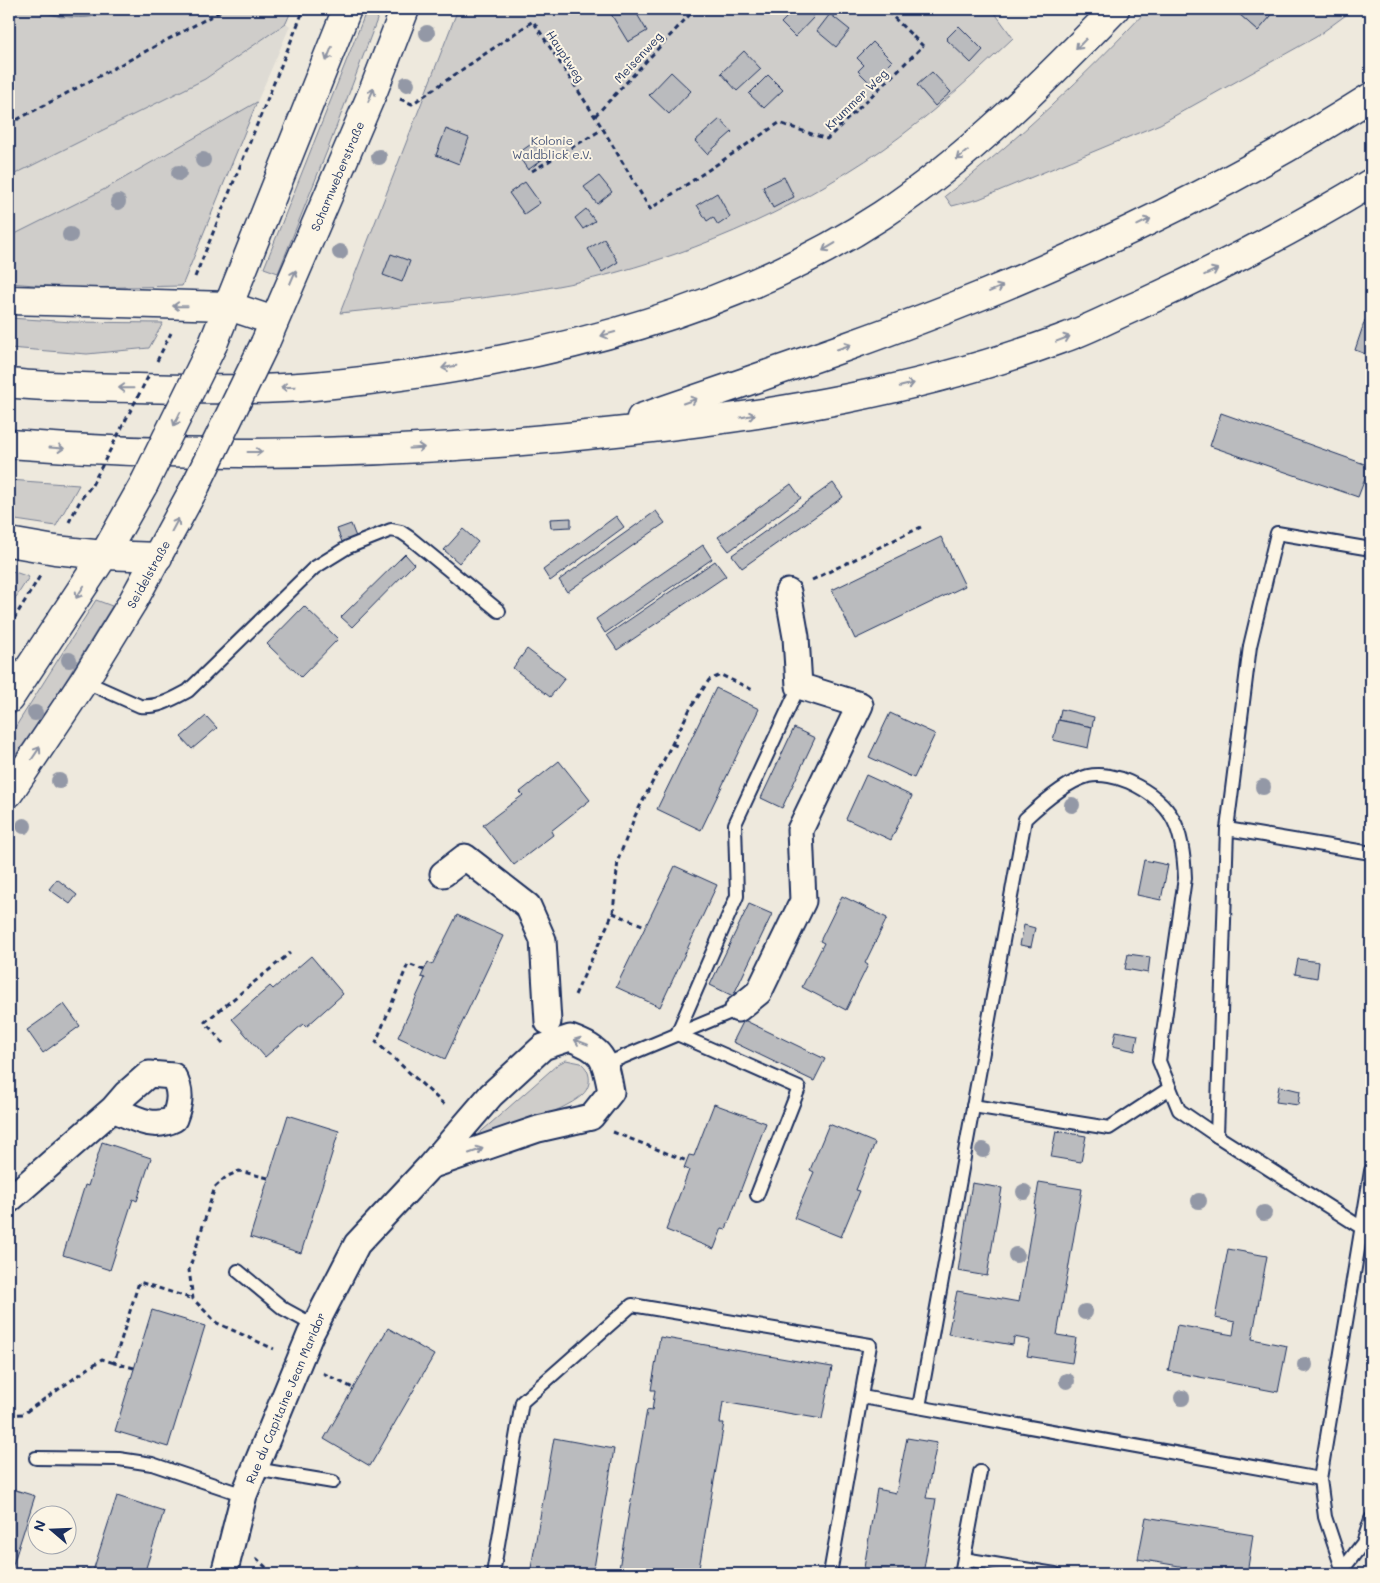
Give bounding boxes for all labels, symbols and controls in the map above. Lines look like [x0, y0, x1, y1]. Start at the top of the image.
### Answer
street label: Hauptweg [543, 27, 589, 85]
street label: Meisenweg [610, 28, 666, 86]
one-way arrow [1075, 38, 1087, 50]
one-way arrow [324, 46, 333, 61]
street label: Krummer Weg [821, 65, 891, 133]
one-way arrow [367, 88, 377, 103]
street label: Scharnweberstraße [307, 118, 367, 234]
park label: Kolonie Waldblick e.V. [512, 132, 592, 162]
one-way arrow [956, 149, 969, 160]
one-way arrow [1136, 217, 1151, 226]
one-way arrow [822, 242, 836, 252]
one-way arrow [1203, 266, 1218, 276]
one-way arrow [289, 270, 299, 285]
one-way arrow [988, 284, 1003, 294]
one-way arrow [172, 301, 188, 311]
one-way arrow [601, 330, 617, 340]
one-way arrow [1055, 333, 1070, 342]
one-way arrow [835, 342, 851, 351]
one-way arrow [442, 363, 458, 373]
one-way arrow [899, 380, 915, 389]
one-way arrow [280, 382, 296, 391]
one-way arrow [118, 383, 134, 393]
one-way arrow [682, 396, 698, 405]
one-way arrow [739, 411, 755, 421]
one-way arrow [172, 412, 182, 427]
one-way arrow [49, 443, 65, 453]
one-way arrow [409, 444, 425, 453]
one-way arrow [246, 447, 262, 457]
one-way arrow [170, 517, 180, 532]
street label: Seidelstraße [123, 537, 173, 611]
one-way arrow [75, 584, 85, 598]
one-way arrow [31, 746, 41, 760]
one-way arrow [573, 1037, 589, 1046]
one-way arrow [467, 1145, 483, 1155]
street label: Rue du Capitaine Jean Maridor [242, 1310, 328, 1486]
north arrow [28, 1506, 78, 1556]
text: N [29, 1517, 50, 1534]

